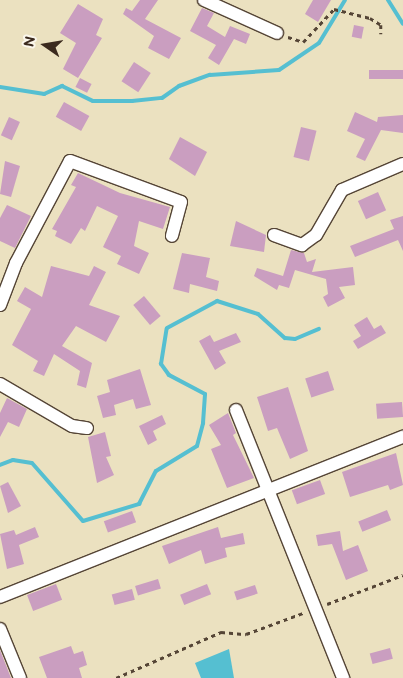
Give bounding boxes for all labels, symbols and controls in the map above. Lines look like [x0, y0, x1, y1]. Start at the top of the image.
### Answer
north arrow [20, 20, 70, 70]
text: N [20, 34, 39, 49]

